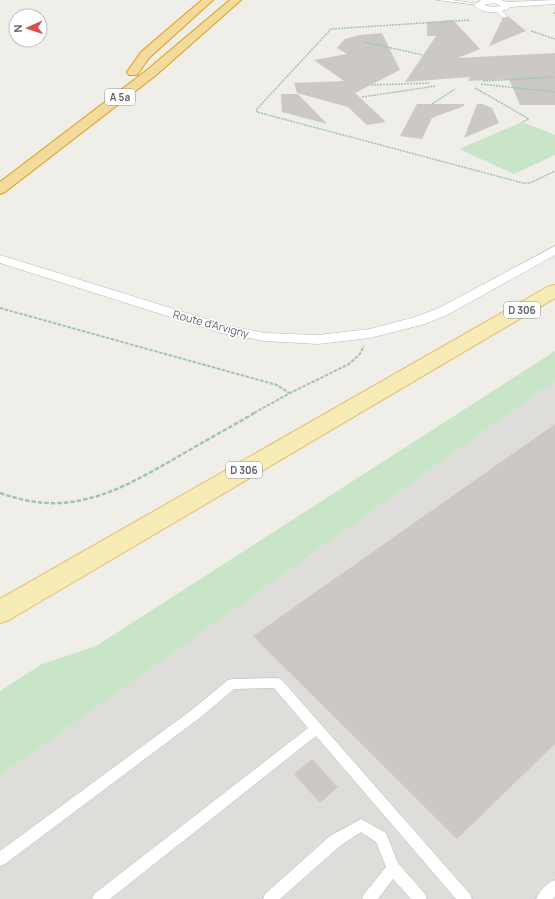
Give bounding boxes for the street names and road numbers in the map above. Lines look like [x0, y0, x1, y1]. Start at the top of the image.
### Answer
road number: A 5a [105, 89, 135, 105]
road number: D 306 [504, 302, 540, 318]
street label: Route d'Arvigny [171, 306, 251, 341]
road number: D 306 [226, 462, 262, 478]

